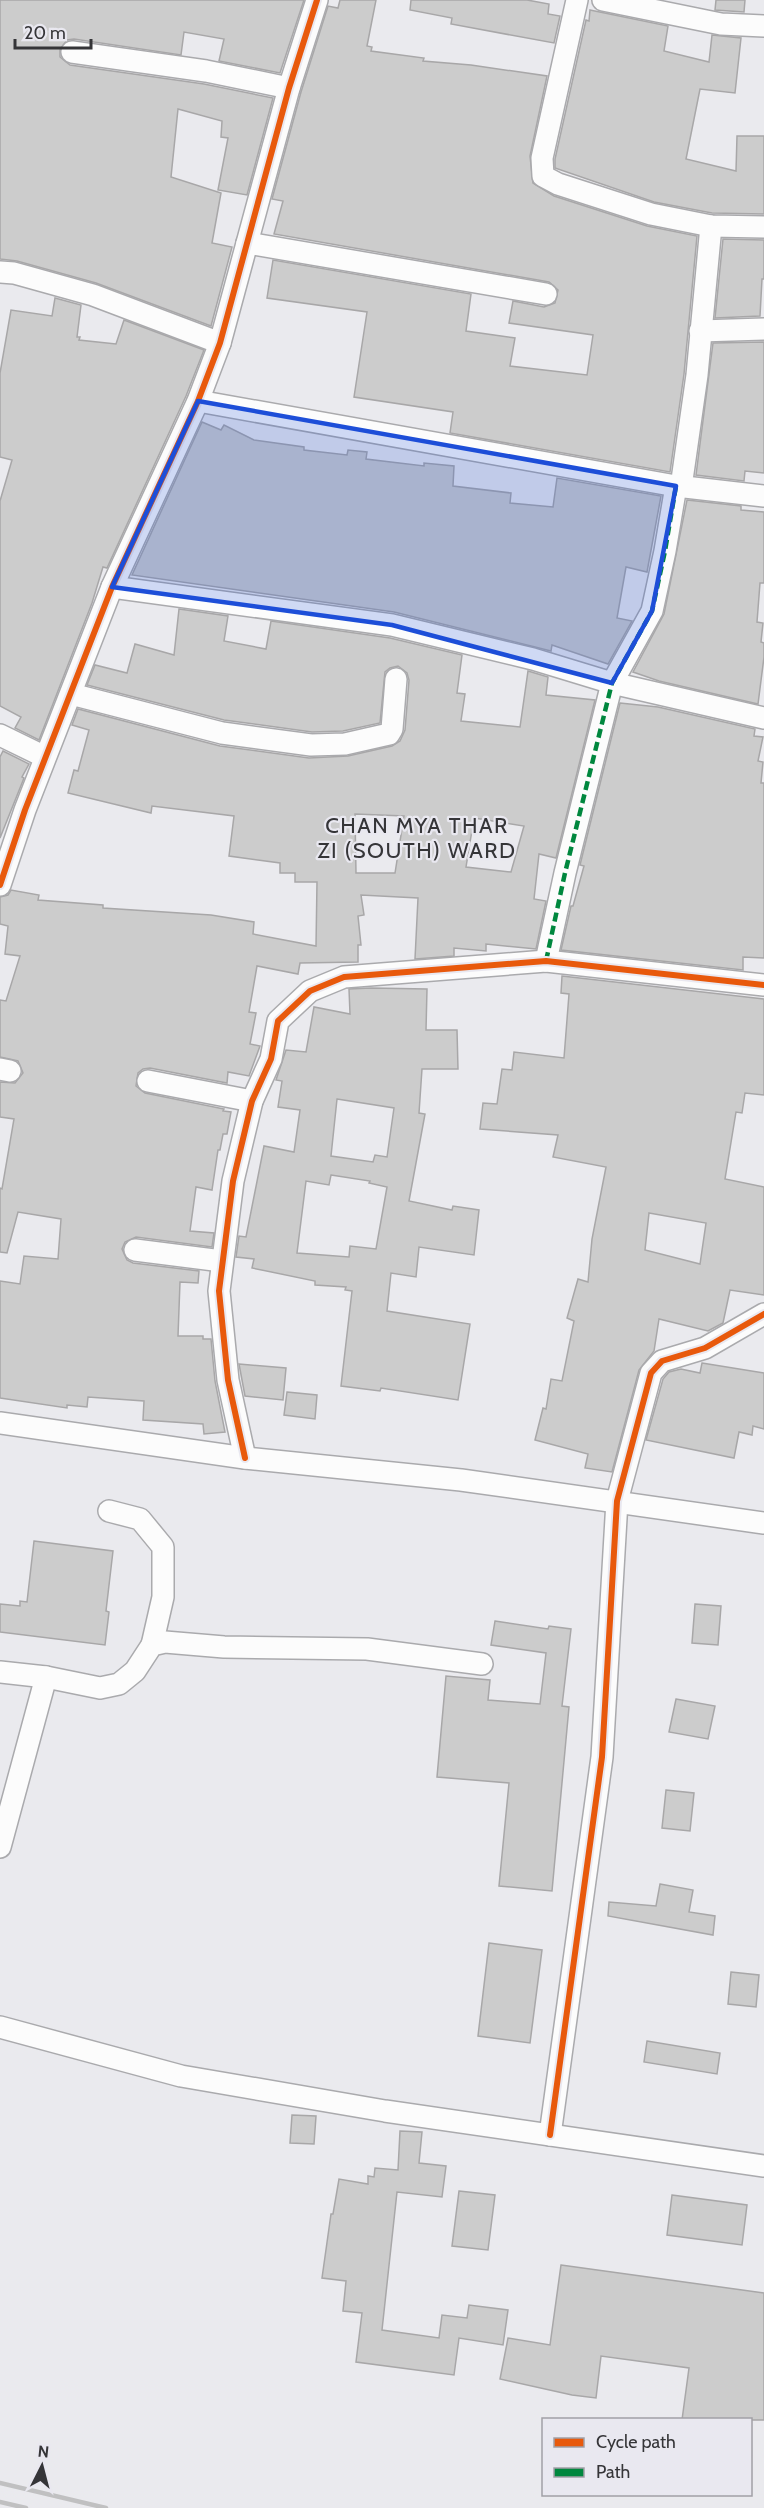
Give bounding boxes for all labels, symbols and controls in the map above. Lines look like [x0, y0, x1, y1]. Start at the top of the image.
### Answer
scale bar [15, 12, 92, 50]
text: 20 m [24, 22, 66, 44]
district label: CHAN MYA THAR ZI (SOUTH) WARD [317, 812, 517, 864]
legend [542, 2418, 752, 2496]
text: Cycle path [596, 2431, 676, 2453]
north arrow [12, 2436, 72, 2496]
text: N [37, 2442, 50, 2462]
text: Path [596, 2461, 630, 2483]

